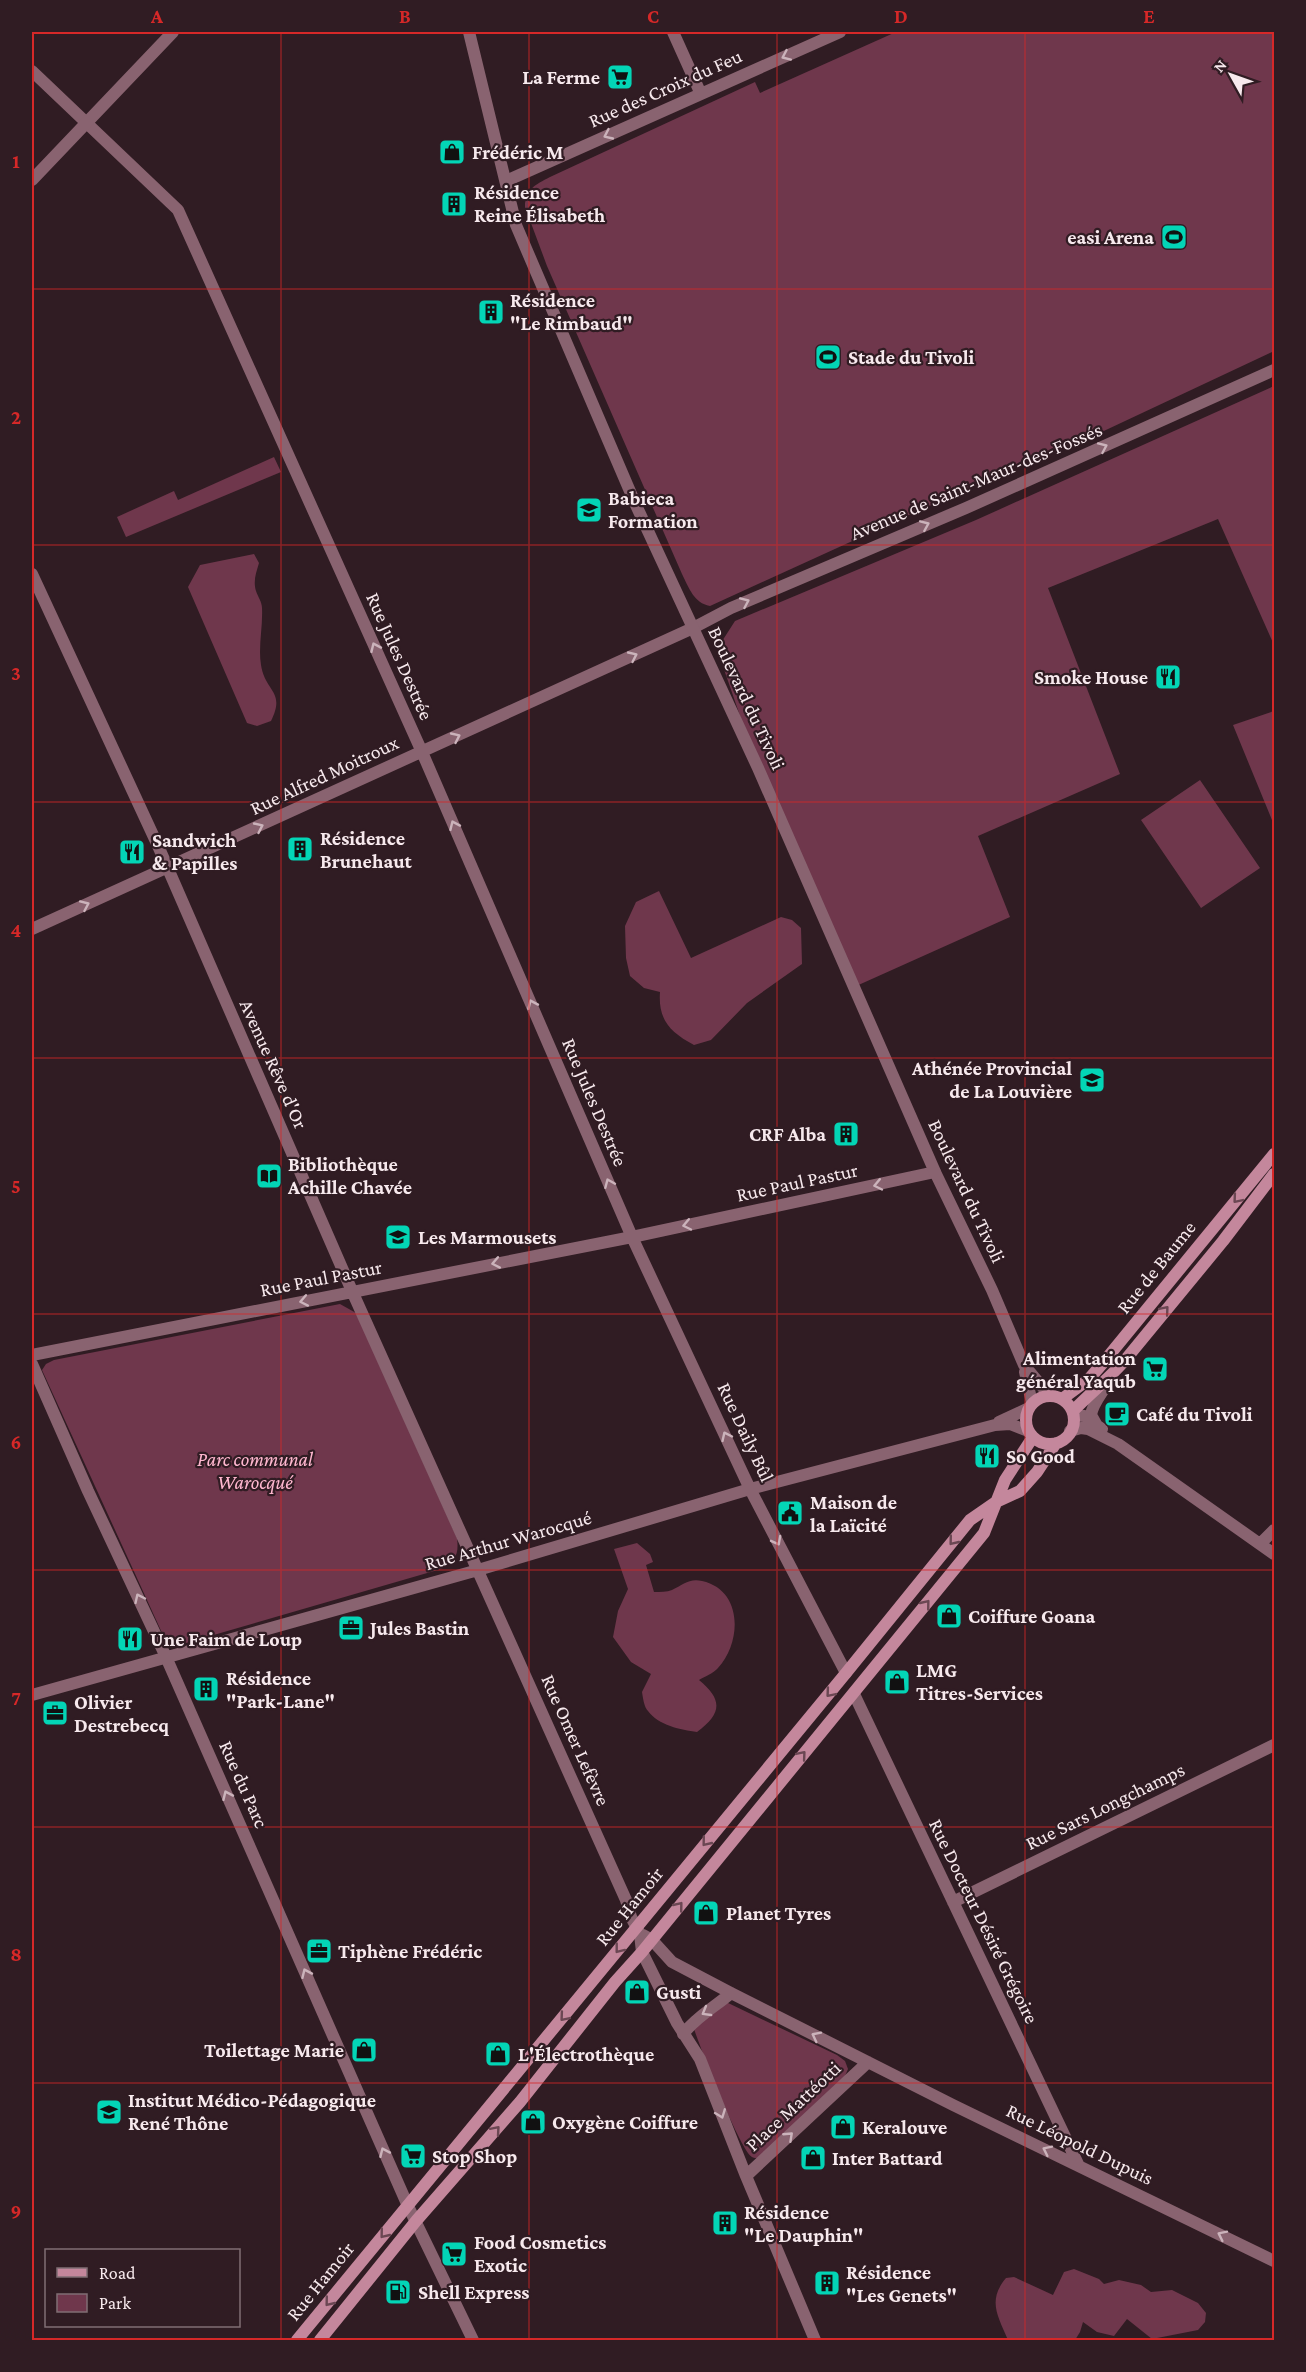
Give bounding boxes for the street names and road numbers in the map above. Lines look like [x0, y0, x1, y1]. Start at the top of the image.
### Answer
street label: Rue des Croix du Feu [585, 44, 745, 132]
street label: Avenue de Saint-Maur-des-Fossés [847, 418, 1105, 544]
street label: Rue Jules Destrée [361, 589, 438, 724]
street label: Boulevard du Tivoli [704, 623, 790, 773]
street label: Rue Alfred Moitroux [246, 731, 402, 819]
street label: Avenue Rêve d'Or [236, 996, 312, 1132]
street label: Rue Jules Destrée [557, 1035, 632, 1170]
street label: Boulevard du Tivoli [924, 1116, 1010, 1266]
street label: Rue Paul Pastur [734, 1158, 860, 1206]
street label: Rue de Baume [1112, 1216, 1200, 1318]
street label: Rue Paul Pastur [258, 1255, 384, 1301]
street label: Rue Daily Bûl [713, 1379, 779, 1485]
street label: Rue Arthur Warocqué [422, 1506, 594, 1575]
street label: Rue Omer Lefèvre [537, 1671, 615, 1809]
street label: Rue du Parc [215, 1737, 273, 1832]
street label: Rue Sars Longchamps [1022, 1758, 1189, 1855]
street label: Rue Docteur Désiré Grégoire [924, 1815, 1043, 2028]
street label: Rue Hamoir [591, 1862, 667, 1950]
street label: Place Mattéotti [741, 2057, 845, 2155]
street label: Rue Léopold Dupuis [1003, 2099, 1157, 2190]
street label: Rue Hamoir [282, 2237, 358, 2325]

